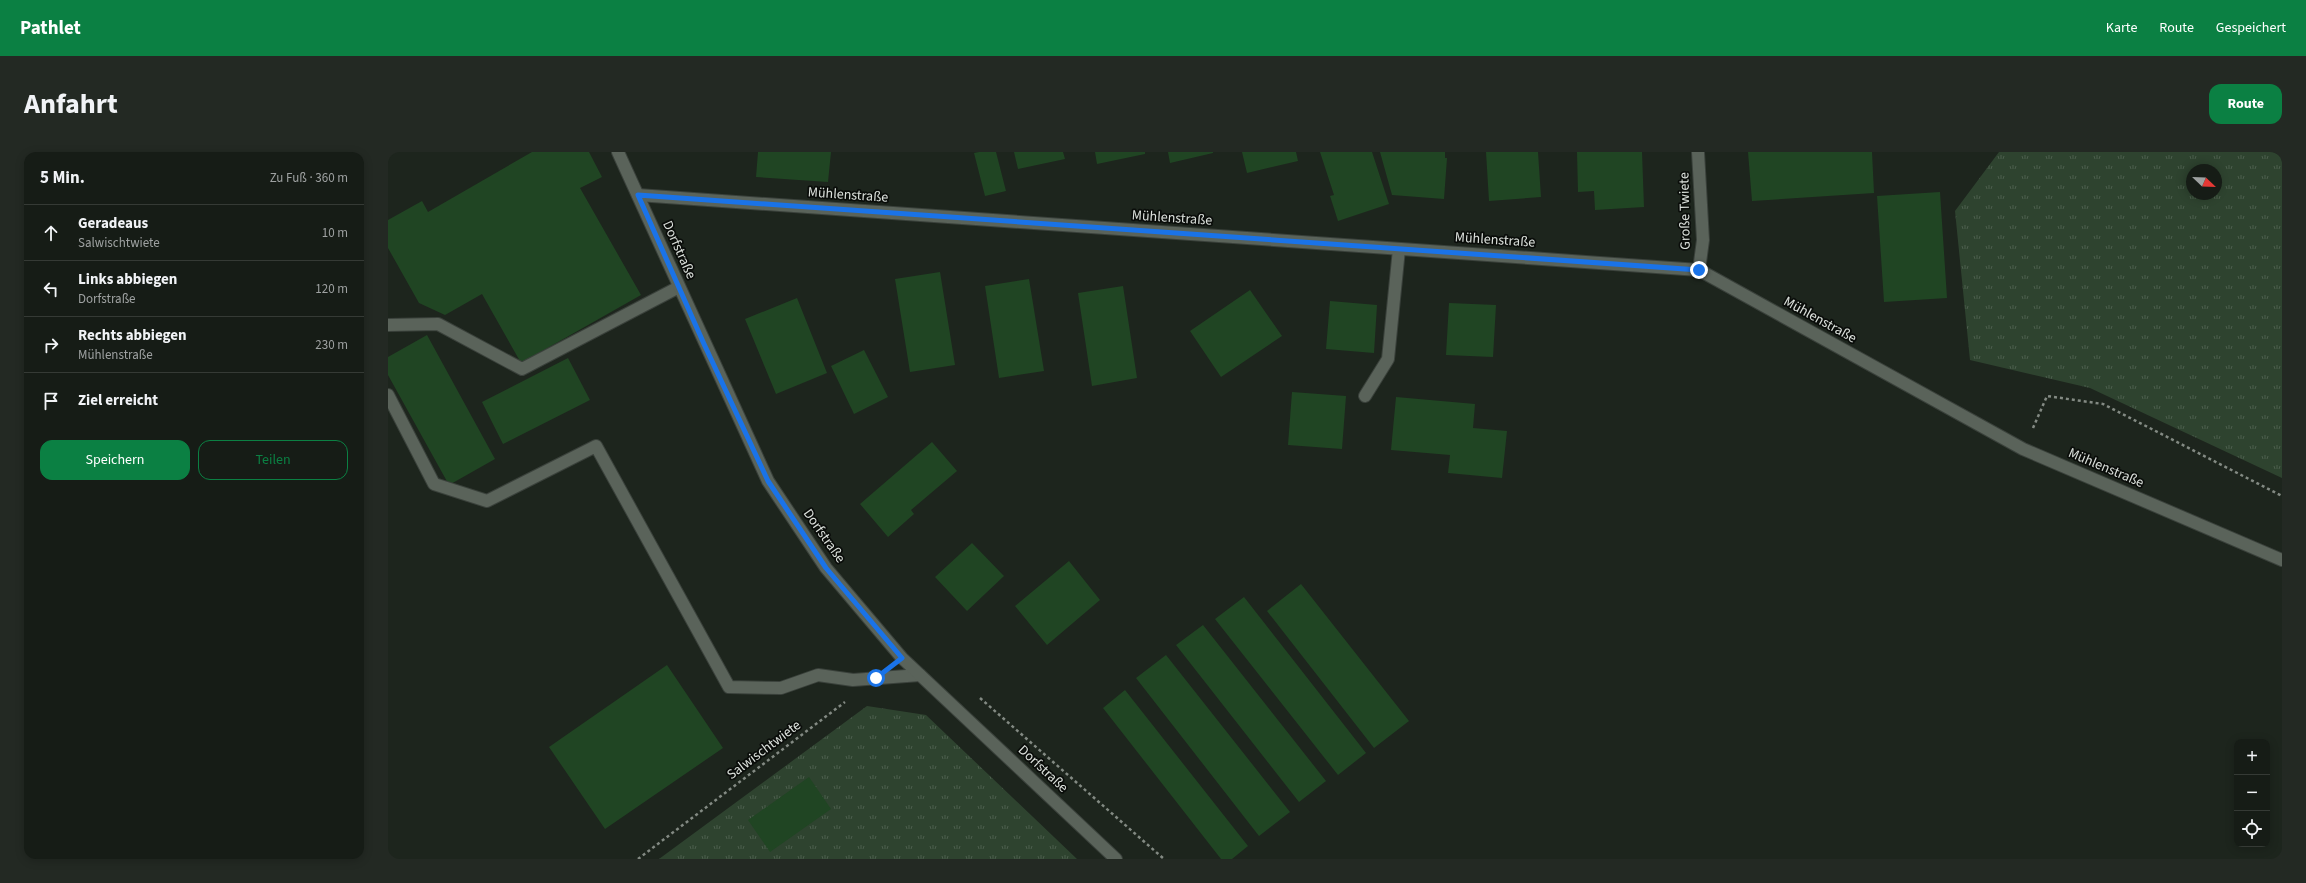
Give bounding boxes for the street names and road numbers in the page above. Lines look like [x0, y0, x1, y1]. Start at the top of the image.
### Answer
street label: Große Twiete [1674, 172, 1696, 250]
street label: Mühlenstraße [807, 182, 889, 208]
street label: Mühlenstraße [1131, 205, 1213, 231]
street label: Dorfstraße [657, 218, 701, 282]
street label: Mühlenstraße [1454, 227, 1536, 253]
street label: Mühlenstraße [1780, 292, 1860, 348]
street label: Mühlenstraße [2065, 443, 2147, 493]
street label: Dorfstraße [798, 505, 850, 567]
street label: Salwischtwiete [723, 715, 805, 784]
street label: Dorfstraße [1014, 741, 1073, 797]

